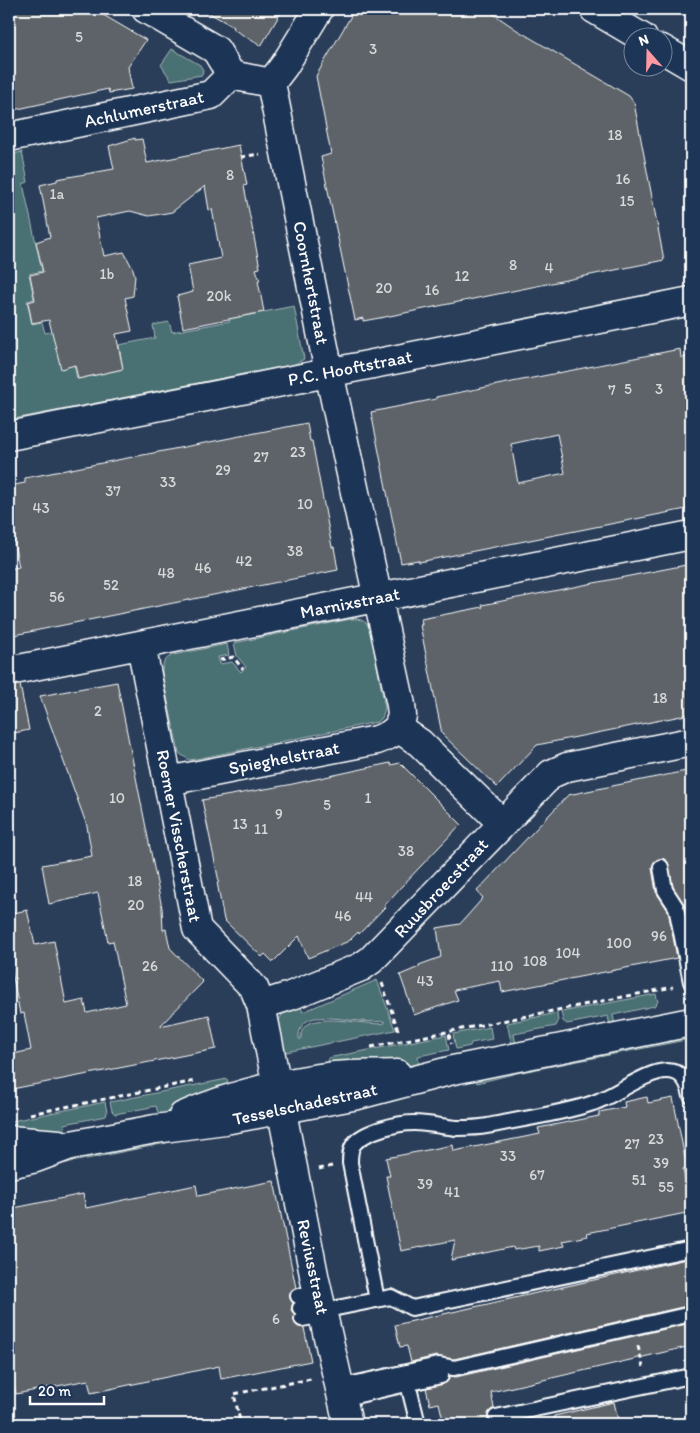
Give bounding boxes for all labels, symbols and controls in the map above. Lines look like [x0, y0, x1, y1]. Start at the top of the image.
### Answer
house number: 5 [75, 28, 83, 46]
north arrow [622, 28, 672, 78]
text: N [636, 31, 651, 50]
house number: 3 [369, 40, 377, 58]
street label: Achlumerstraat [82, 86, 206, 132]
house number: 18 [607, 126, 623, 144]
house number: 8 [226, 166, 234, 184]
house number: 16 [616, 170, 631, 188]
house number: 1a [50, 185, 65, 203]
house number: 15 [620, 192, 635, 210]
street label: Coornhertstraat [288, 219, 334, 347]
house number: 8 [509, 256, 517, 274]
house number: 4 [544, 259, 554, 277]
house number: 1b [100, 265, 115, 283]
house number: 12 [455, 267, 470, 285]
house number: 20 [375, 279, 393, 297]
house number: 16 [425, 281, 440, 299]
house number: 20k [207, 287, 232, 305]
street label: P.C. Hooftstraat [286, 345, 414, 391]
house number: 5 [624, 380, 632, 398]
house number: 3 [655, 380, 663, 398]
house number: 7 [608, 381, 616, 399]
house number: 23 [290, 443, 306, 461]
house number: 27 [253, 448, 269, 466]
house number: 29 [215, 461, 231, 479]
house number: 33 [160, 473, 176, 491]
house number: 37 [105, 482, 121, 500]
house number: 10 [297, 495, 313, 513]
house number: 43 [32, 499, 50, 517]
house number: 38 [287, 542, 303, 560]
house number: 42 [236, 552, 253, 570]
house number: 46 [195, 559, 212, 577]
house number: 48 [157, 564, 175, 582]
house number: 52 [103, 576, 119, 594]
street label: Marnixstraat [298, 583, 402, 623]
house number: 56 [49, 588, 65, 606]
house number: 18 [652, 689, 668, 707]
house number: 2 [94, 702, 102, 720]
street label: Spieghelstraat [227, 736, 341, 780]
street label: Roemer Visscherstraat [151, 748, 207, 924]
house number: 10 [109, 789, 125, 807]
house number: 1 [365, 789, 372, 807]
house number: 5 [323, 796, 331, 814]
house number: 9 [275, 805, 283, 823]
house number: 13 [232, 815, 248, 833]
house number: 11 [254, 820, 268, 838]
street label: Ruusbroecstraat [389, 833, 493, 942]
house number: 38 [398, 842, 414, 860]
house number: 18 [127, 872, 143, 890]
house number: 44 [355, 888, 373, 906]
house number: 20 [127, 896, 145, 914]
house number: 46 [335, 907, 352, 925]
house number: 96 [651, 927, 667, 945]
house number: 100 [606, 934, 632, 952]
house number: 104 [555, 944, 581, 962]
house number: 108 [523, 952, 547, 970]
house number: 26 [142, 957, 158, 975]
house number: 110 [490, 957, 514, 975]
house number: 43 [416, 972, 434, 990]
street label: Tesselschadestraat [231, 1078, 379, 1130]
house number: 23 [648, 1130, 664, 1148]
house number: 27 [624, 1135, 640, 1153]
house number: 33 [500, 1147, 516, 1165]
house number: 39 [653, 1154, 669, 1172]
house number: 67 [529, 1166, 545, 1184]
house number: 51 [632, 1171, 646, 1189]
house number: 39 [417, 1175, 433, 1193]
house number: 55 [658, 1178, 674, 1196]
house number: 41 [444, 1183, 460, 1201]
street label: Reviusstraat [292, 1217, 334, 1317]
house number: 6 [272, 1310, 280, 1328]
scale bar [30, 1373, 104, 1405]
text: 20 m [38, 1382, 72, 1400]

